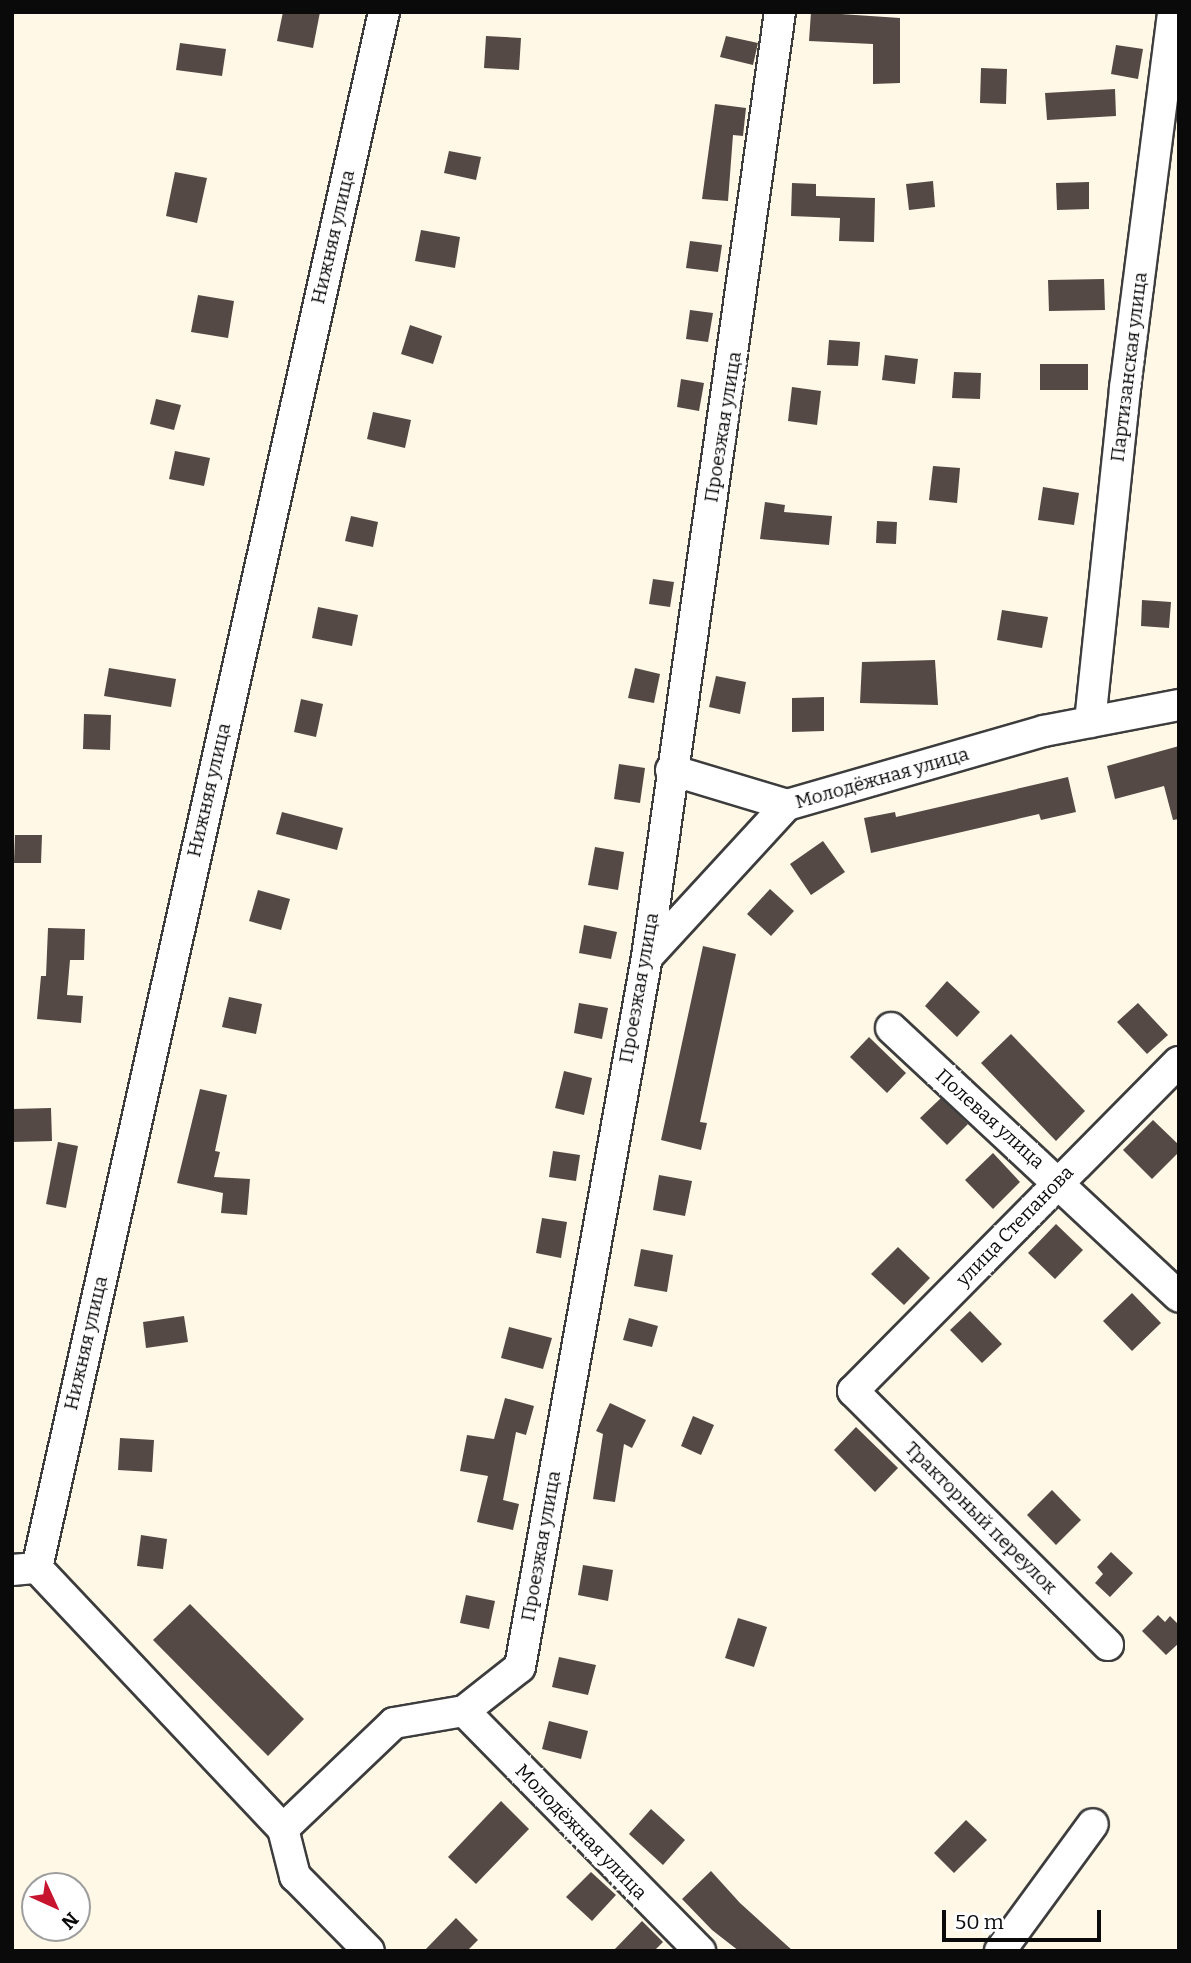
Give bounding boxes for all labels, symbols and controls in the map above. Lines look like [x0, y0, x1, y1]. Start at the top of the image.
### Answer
street label: Нижняя улица [306, 168, 360, 306]
street label: Партизанская улица [1106, 271, 1152, 463]
street label: Проезжая улица [700, 350, 746, 504]
street label: Нижняя улица [182, 721, 236, 859]
street label: Молодёжная улица [793, 742, 971, 814]
street label: Проезжая улица [615, 911, 663, 1065]
street label: Полевая улица [931, 1064, 1049, 1174]
street label: улица Степанова [952, 1161, 1078, 1291]
street label: Нижняя улица [59, 1274, 113, 1412]
street label: Тракторный переулок [900, 1437, 1062, 1599]
street label: Проезжая улица [517, 1469, 565, 1623]
street label: Молодёжная улица [511, 1760, 651, 1904]
north arrow [21, 1872, 91, 1942]
scale bar [946, 1896, 1105, 1940]
text: N [56, 1907, 83, 1934]
text: 50 m [955, 1909, 1004, 1935]

